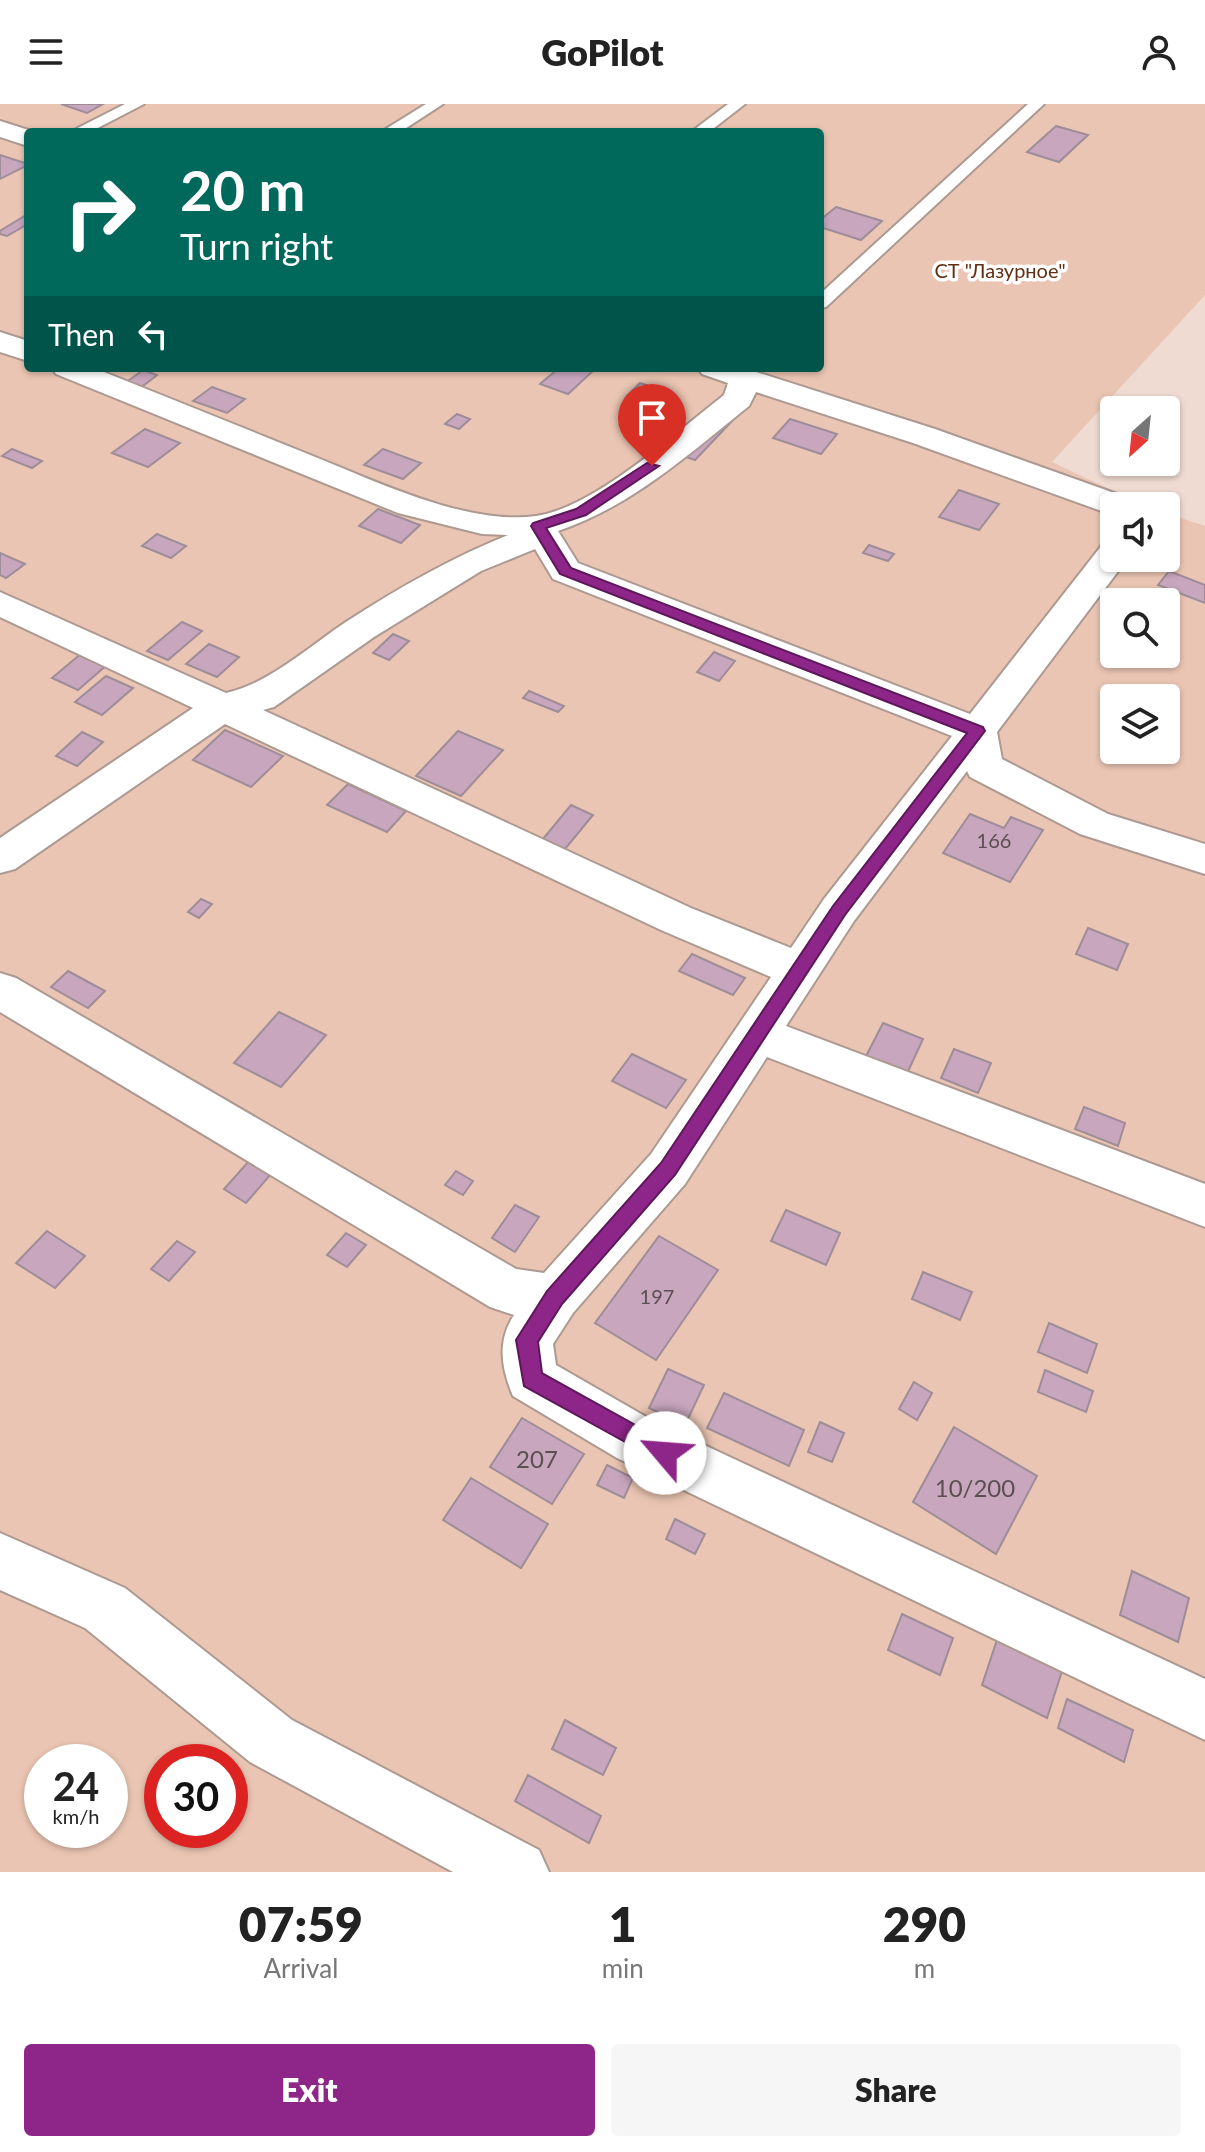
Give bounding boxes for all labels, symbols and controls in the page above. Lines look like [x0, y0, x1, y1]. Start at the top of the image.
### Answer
icon: menu [24, 30, 68, 74]
text: GoPilot [541, 30, 664, 74]
icon: person [1137, 30, 1181, 74]
text: 20 m [180, 156, 305, 223]
icon: right [48, 160, 152, 264]
text: Turn right [180, 224, 333, 268]
park label: СТ "Лазурное" [934, 258, 1066, 282]
icon: left [131, 312, 175, 356]
text: Then [48, 316, 115, 352]
pin [618, 384, 686, 466]
icon: arrive [630, 396, 674, 440]
north arrow [1100, 396, 1180, 476]
map controls [1100, 396, 1180, 764]
button: sound [1100, 492, 1180, 572]
button: search [1100, 588, 1180, 668]
button: layers [1100, 684, 1180, 764]
house number: 166 [977, 828, 1011, 852]
house number: 197 [640, 1284, 674, 1308]
position arrow [623, 1411, 707, 1495]
house number: 207 [516, 1444, 558, 1473]
house number: 10/200 [935, 1473, 1015, 1502]
speed limit sign: 30 [144, 1744, 248, 1848]
text: 24 [53, 1762, 99, 1810]
text: km/h [53, 1804, 99, 1828]
text: 07:59 [239, 1895, 363, 1952]
text: 1 [609, 1895, 637, 1952]
text: 290 [883, 1895, 966, 1952]
text: Arrival [263, 1952, 338, 1984]
text: min [602, 1952, 644, 1984]
text: m [914, 1952, 935, 1984]
button: Exit [24, 2044, 595, 2136]
button: Share [611, 2044, 1181, 2136]

